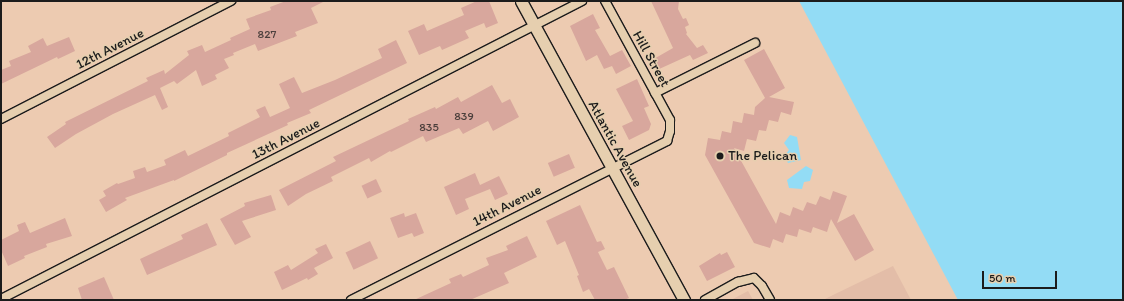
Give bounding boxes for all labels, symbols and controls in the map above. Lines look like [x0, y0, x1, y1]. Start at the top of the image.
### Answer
street label: 12th Avenue [74, 25, 146, 73]
house number: 827 [258, 28, 276, 42]
street label: Hill Street [629, 28, 673, 90]
street label: Atlantic Avenue [584, 98, 646, 190]
house number: 839 [454, 110, 474, 124]
street label: 13th Avenue [249, 115, 323, 163]
house number: 835 [419, 121, 439, 135]
place label: The Pelican [728, 148, 797, 164]
marker: The Pelican [715, 151, 725, 161]
street label: 14th Avenue [470, 182, 544, 230]
scale bar [984, 263, 1059, 289]
text: 50 m [989, 271, 1015, 285]

